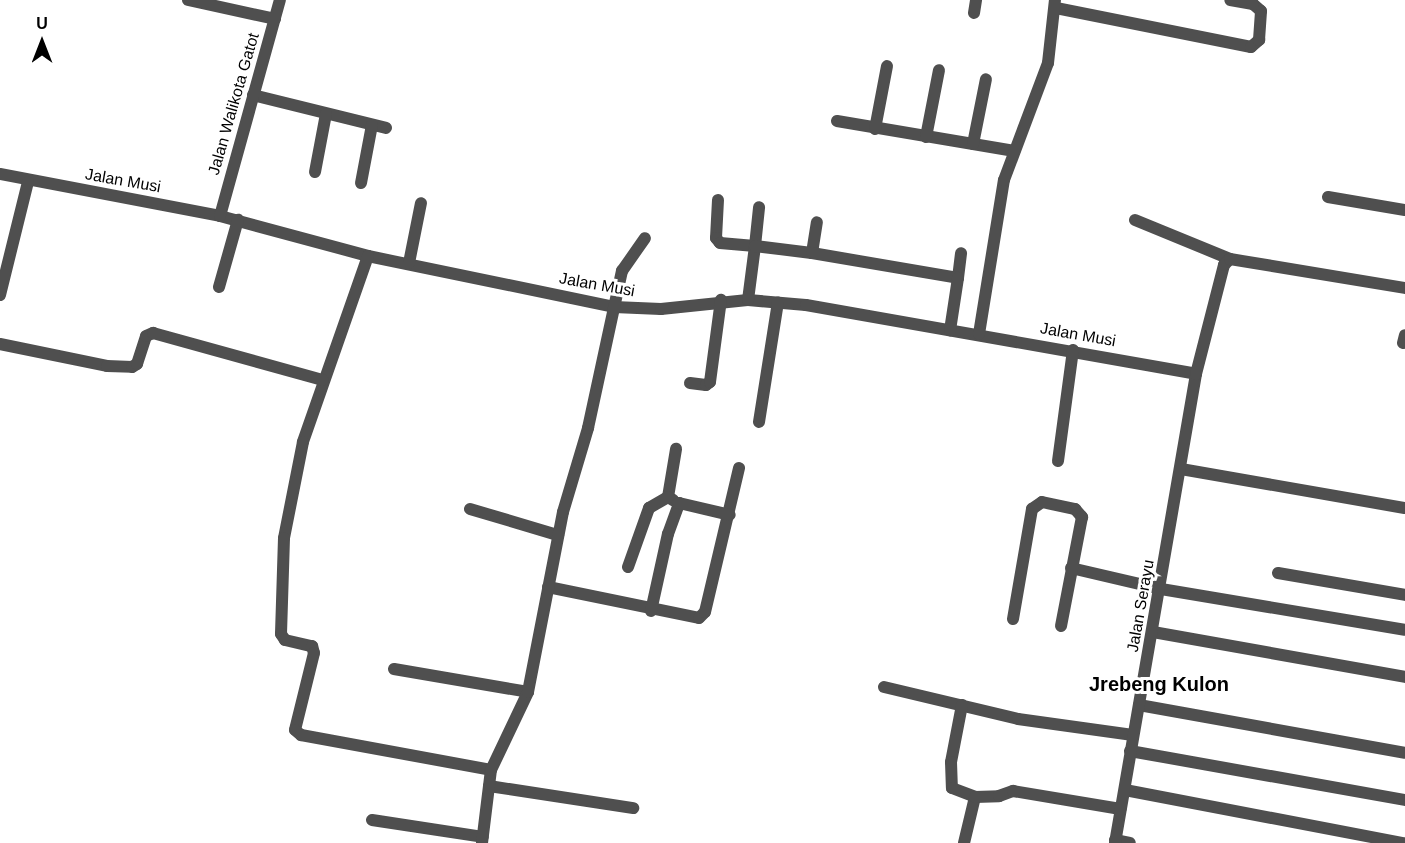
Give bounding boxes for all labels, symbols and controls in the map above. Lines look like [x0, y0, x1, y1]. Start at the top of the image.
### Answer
north arrow [12, 12, 72, 72]
text: U [36, 15, 48, 32]
street label: Jalan Walikota Gatot [205, 31, 263, 177]
street label: Jalan Musi [84, 165, 162, 197]
street label: Jalan Musi [558, 269, 636, 301]
street label: Jalan Musi [1039, 319, 1117, 351]
street label: Jalan Serayu [1123, 558, 1159, 654]
district label: Jrebeng Kulon [1089, 672, 1229, 696]

